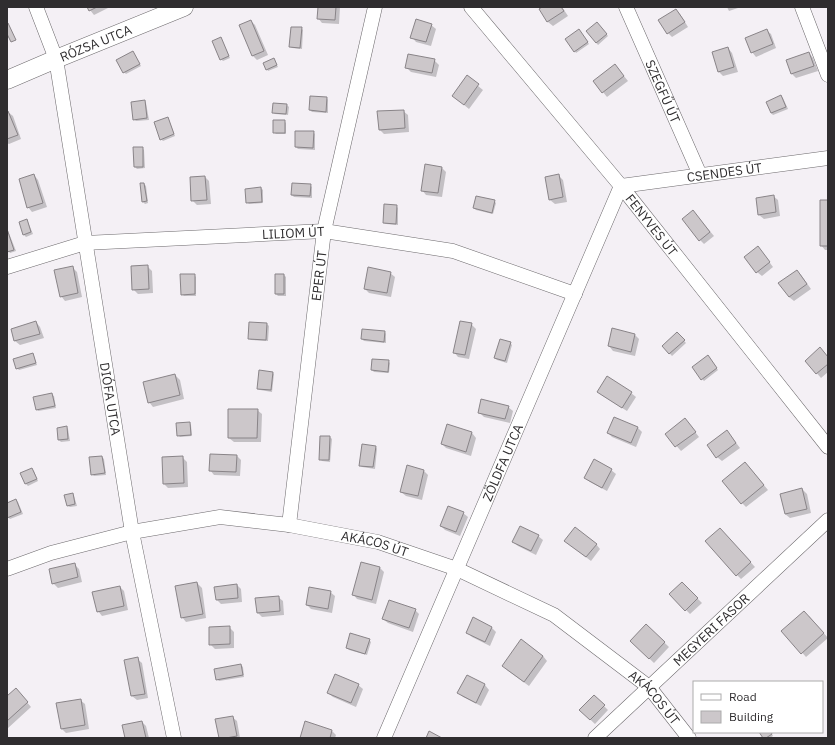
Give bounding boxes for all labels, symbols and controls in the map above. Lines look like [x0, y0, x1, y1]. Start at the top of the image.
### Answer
street label: RÓZSA UTCA [57, 21, 135, 66]
street label: SZEGFŰ ÚT [641, 57, 684, 126]
street label: CSENDES ÚT [686, 159, 764, 186]
street label: FENYVES ÚT [622, 191, 681, 260]
street label: LILIOM ÚT [261, 223, 325, 243]
street label: EPER ÚT [308, 249, 331, 302]
street label: DIÓFA UTCA [96, 361, 124, 437]
street label: ZÖLDFA UTCA [479, 421, 527, 504]
street label: AKÁCOS ÚT [340, 527, 411, 561]
street label: MEGYERI FASOR [670, 590, 753, 670]
street label: AKÁCOS ÚT [625, 667, 684, 729]
legend [693, 681, 823, 733]
text: Road [729, 689, 757, 704]
text: Building [729, 709, 774, 724]

